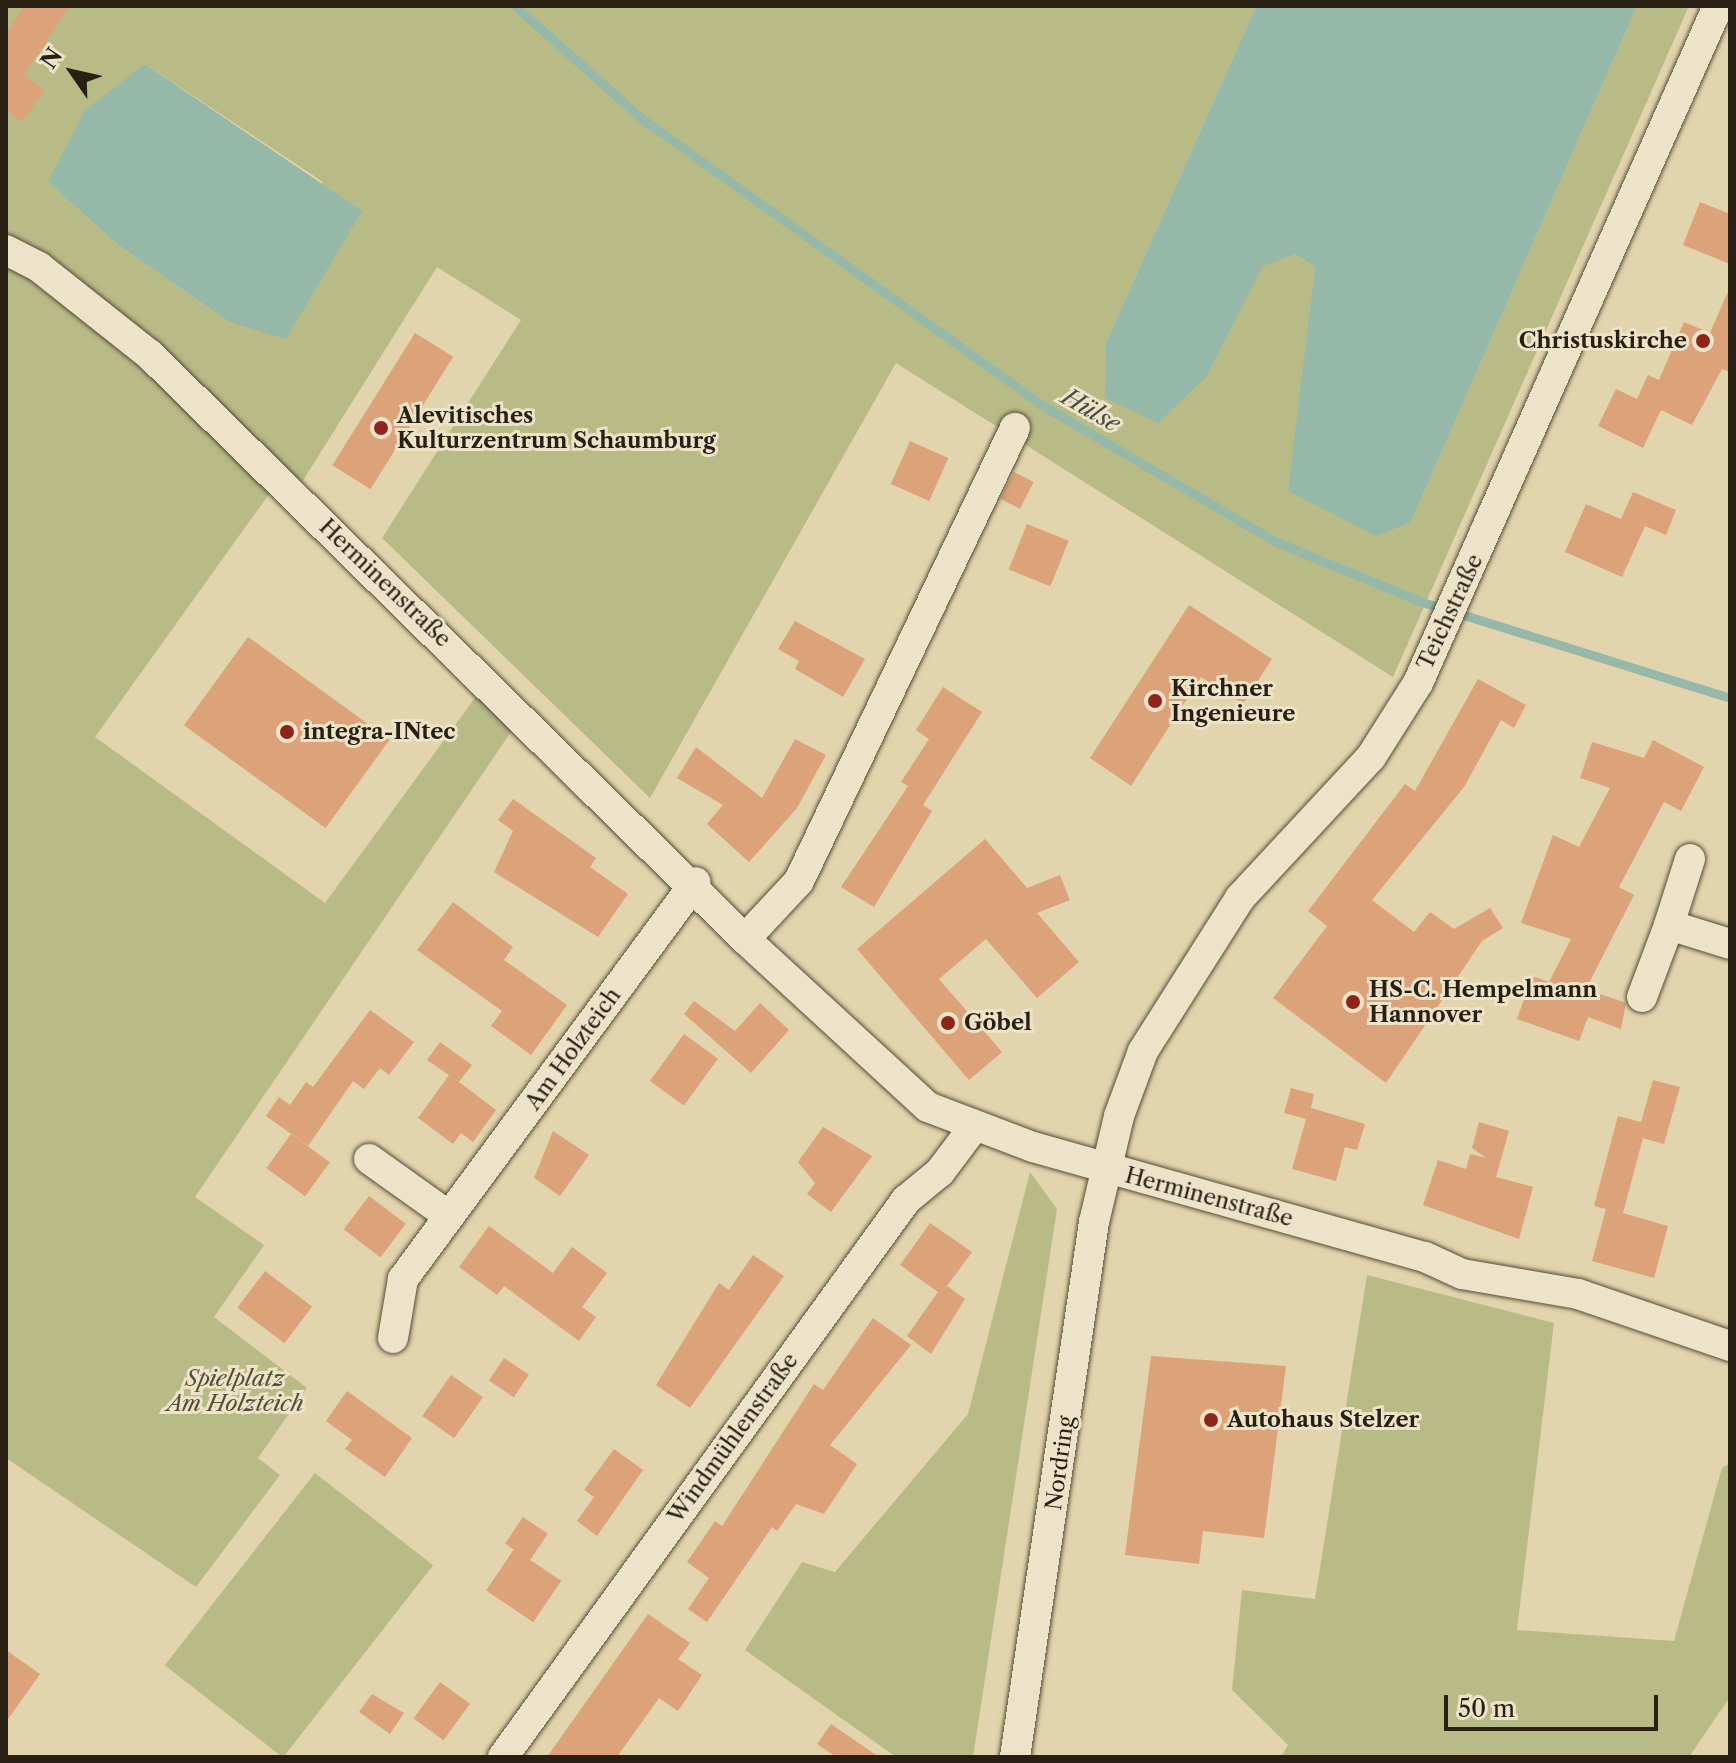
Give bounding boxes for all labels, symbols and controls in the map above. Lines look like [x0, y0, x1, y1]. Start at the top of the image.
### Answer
north arrow [32, 32, 112, 112]
text: N [35, 43, 68, 74]
place label: Christuskirche [1519, 328, 1687, 354]
marker: Christuskirche [1694, 332, 1712, 350]
water label: Hülse [1057, 382, 1125, 438]
place label: Alevitisches Kulturzentrum Schaumburg [397, 402, 716, 454]
marker: Alevitisches Kulturzentrum Schaumburg [372, 419, 390, 437]
street label: Herminenstraße [314, 514, 456, 652]
street label: Teichstraße [1412, 550, 1488, 674]
place label: Kirchner Ingenieure [1171, 675, 1295, 726]
marker: Kirchner Ingenieure [1146, 692, 1164, 710]
place label: integra-INtec [303, 719, 455, 745]
marker: integra-INtec [278, 723, 296, 741]
place label: HS-C. Hempelmann Hannover [1369, 976, 1597, 1028]
street label: Am Holzteich [520, 983, 626, 1115]
marker: HS-C. Hempelmann Hannover [1344, 993, 1362, 1011]
place label: Göbel [964, 1010, 1032, 1036]
marker: Göbel [939, 1014, 957, 1032]
street label: Herminenstraße [1122, 1162, 1296, 1232]
street label: Windmühlenstraße [662, 1348, 804, 1528]
park label: Spielplatz Am Holzteich [166, 1365, 304, 1416]
place label: Autohaus Stelzer [1227, 1407, 1419, 1433]
marker: Autohaus Stelzer [1202, 1411, 1220, 1429]
street label: Nordring [1040, 1414, 1080, 1512]
scale bar [1448, 1679, 1662, 1729]
text: 50 m [1458, 1694, 1515, 1723]

